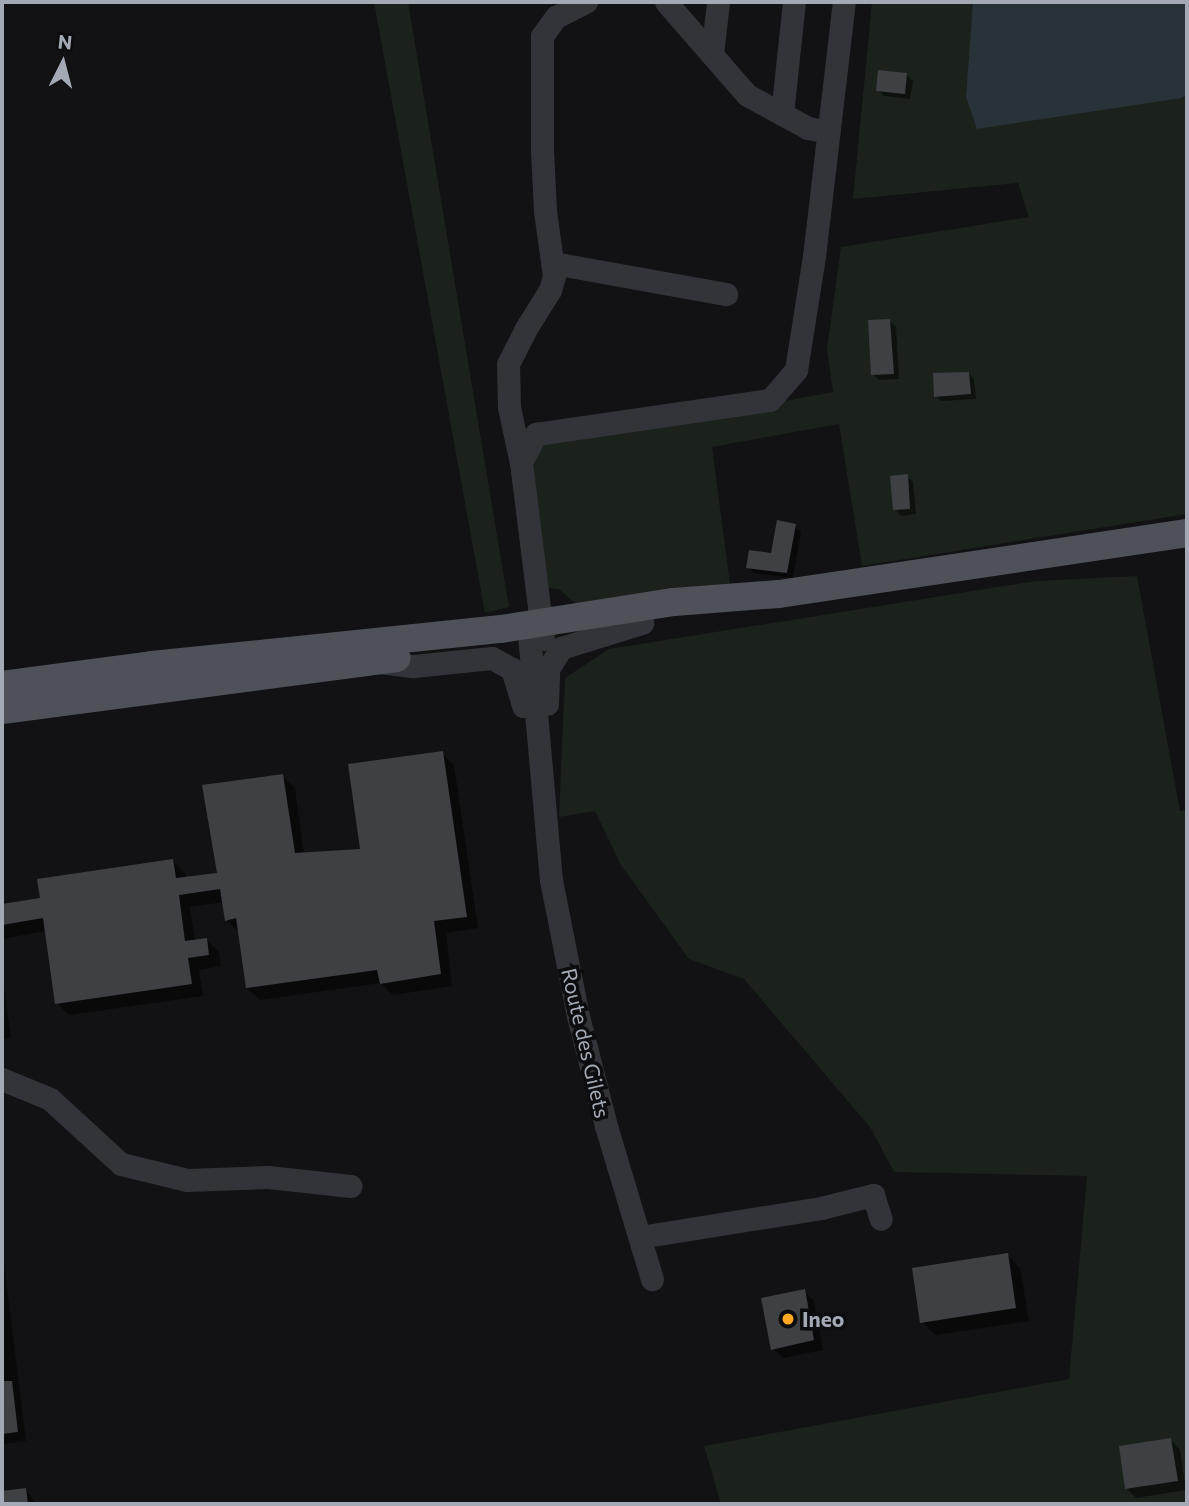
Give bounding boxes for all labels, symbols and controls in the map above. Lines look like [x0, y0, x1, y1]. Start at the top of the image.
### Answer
north arrow [28, 28, 98, 98]
text: N [57, 29, 74, 54]
street label: Route des Gilets [556, 966, 616, 1120]
place label: Ineo [802, 1306, 844, 1332]
marker: Ineo [780, 1311, 796, 1327]

